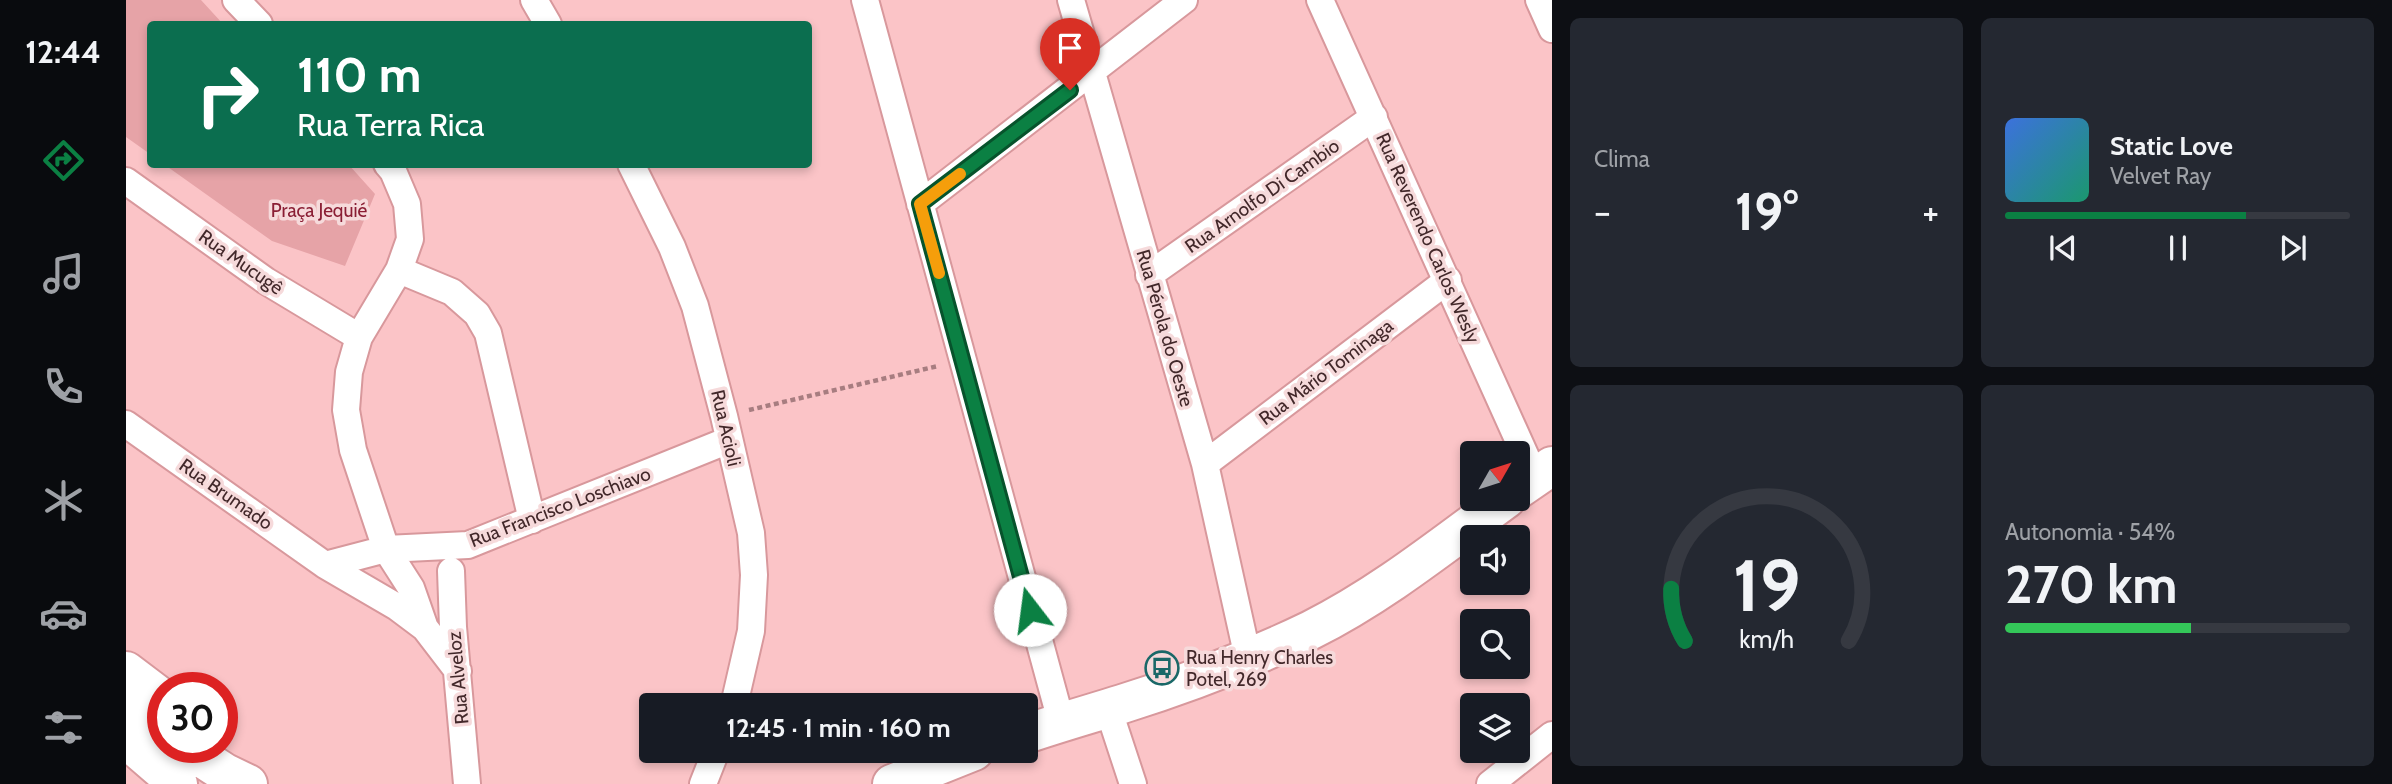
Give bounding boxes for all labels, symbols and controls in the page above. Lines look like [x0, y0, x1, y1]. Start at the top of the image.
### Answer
pin [1040, 18, 1100, 90]
icon: arrive [1051, 29, 1089, 67]
text: 12:44 [25, 32, 101, 71]
text: 110 m [297, 45, 421, 104]
icon: right [182, 49, 273, 140]
text: Rua Terra Rica [297, 105, 484, 144]
street label: Rua Reverendo Carlos Wesly [1371, 129, 1485, 347]
text: Static Love [2110, 130, 2233, 162]
street label: Rua Arnolfo Di Cambio [1180, 134, 1344, 258]
icon: directions [39, 136, 88, 185]
text: Clima [1594, 145, 1650, 173]
text: Velvet Ray [2110, 162, 2211, 190]
text: 19° [1735, 180, 1798, 243]
text: − [1594, 188, 1611, 235]
text: + [1922, 188, 1939, 235]
park label: Praça Jequié [271, 199, 367, 222]
street label: Rua Mucugê [194, 225, 288, 300]
icon: previous [2044, 229, 2082, 267]
icon: pause [2159, 229, 2197, 267]
icon: next [2274, 229, 2312, 267]
street label: Rua Pérola do Oeste [1132, 247, 1199, 410]
icon: music [39, 249, 88, 298]
street label: Rua Mário Tominaga [1254, 314, 1398, 430]
icon: phone [39, 362, 88, 411]
street label: Rua Acioli [706, 388, 746, 468]
north arrow [1460, 441, 1530, 511]
map controls [1460, 441, 1530, 763]
street label: Rua Brumado [175, 453, 277, 535]
street label: Rua Francisco Loschiavo [466, 462, 654, 552]
icon: climate [39, 476, 88, 525]
text: Autonomia · 54% [2005, 518, 2175, 546]
button: sound [1460, 525, 1530, 595]
text: 19 [1733, 542, 1800, 630]
text: 270 km [2005, 553, 2177, 616]
position arrow [993, 573, 1067, 647]
icon: car [39, 589, 88, 638]
button: search [1460, 609, 1530, 679]
text: km/h [1739, 624, 1794, 654]
street label: Rua Alveloz [442, 631, 474, 725]
place label: Rua Henry Charles Potel, 269 [1186, 646, 1333, 691]
bus stop icon: Rua Henry Charles Potel, 269 [1143, 649, 1181, 687]
speed limit sign: 30 [147, 672, 238, 763]
button: layers [1460, 693, 1530, 763]
icon: filters [39, 703, 88, 752]
text: 12:45 · 1 min · 160 m [726, 712, 951, 744]

